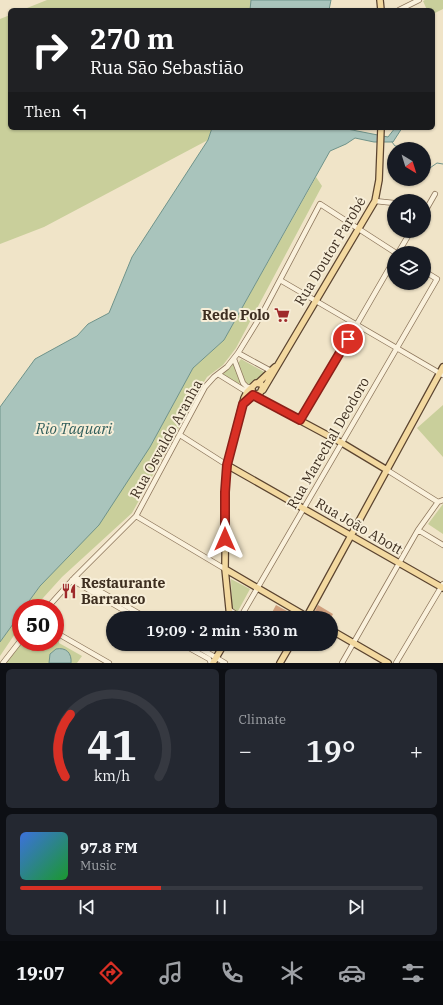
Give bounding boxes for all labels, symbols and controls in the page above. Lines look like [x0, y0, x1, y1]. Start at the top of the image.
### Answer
text: 270 m [90, 20, 174, 57]
icon: right [24, 24, 76, 76]
text: Rua São Sebastião [90, 56, 244, 79]
icon: left [69, 100, 91, 122]
text: Then [24, 102, 61, 121]
north arrow [387, 142, 431, 186]
map controls [387, 142, 431, 290]
street label: Rua Doutor Parobé [290, 193, 370, 309]
button: sound [387, 194, 431, 238]
button: layers [387, 246, 431, 290]
place label: Rede Polo [202, 306, 270, 324]
supermarket icon: Rede Polo [273, 306, 291, 324]
pin [331, 322, 365, 356]
icon: arrive [337, 328, 359, 350]
street label: Rua Marechal Deodoro [283, 374, 373, 512]
street label: Rua Osvaldo Aranha [126, 376, 206, 502]
water label: Rio Taquari [35, 419, 113, 438]
street label: Rua João Abott [312, 494, 406, 558]
position arrow [204, 518, 246, 560]
place label: Restaurante Barranco [81, 574, 166, 608]
restaurant icon: Restaurante Barranco [60, 582, 78, 600]
speed limit sign: 50 [12, 599, 64, 651]
text: 19:09 · 2 min · 530 m [146, 621, 298, 640]
text: Climate [239, 711, 286, 728]
text: 41 [87, 716, 137, 770]
text: 19° [306, 731, 356, 770]
text: − [239, 736, 252, 765]
text: + [410, 736, 423, 765]
text: km/h [94, 765, 130, 784]
text: 97.8 FM [80, 838, 138, 857]
text: Music [80, 857, 117, 874]
icon: previous [76, 896, 98, 918]
icon: pause [210, 896, 232, 918]
icon: next [345, 896, 367, 918]
icon: directions [97, 959, 125, 987]
icon: music [157, 959, 185, 987]
icon: phone [218, 959, 246, 987]
icon: climate [278, 959, 306, 987]
icon: car [338, 959, 366, 987]
icon: filters [399, 959, 427, 987]
text: 19:07 [16, 962, 65, 985]

